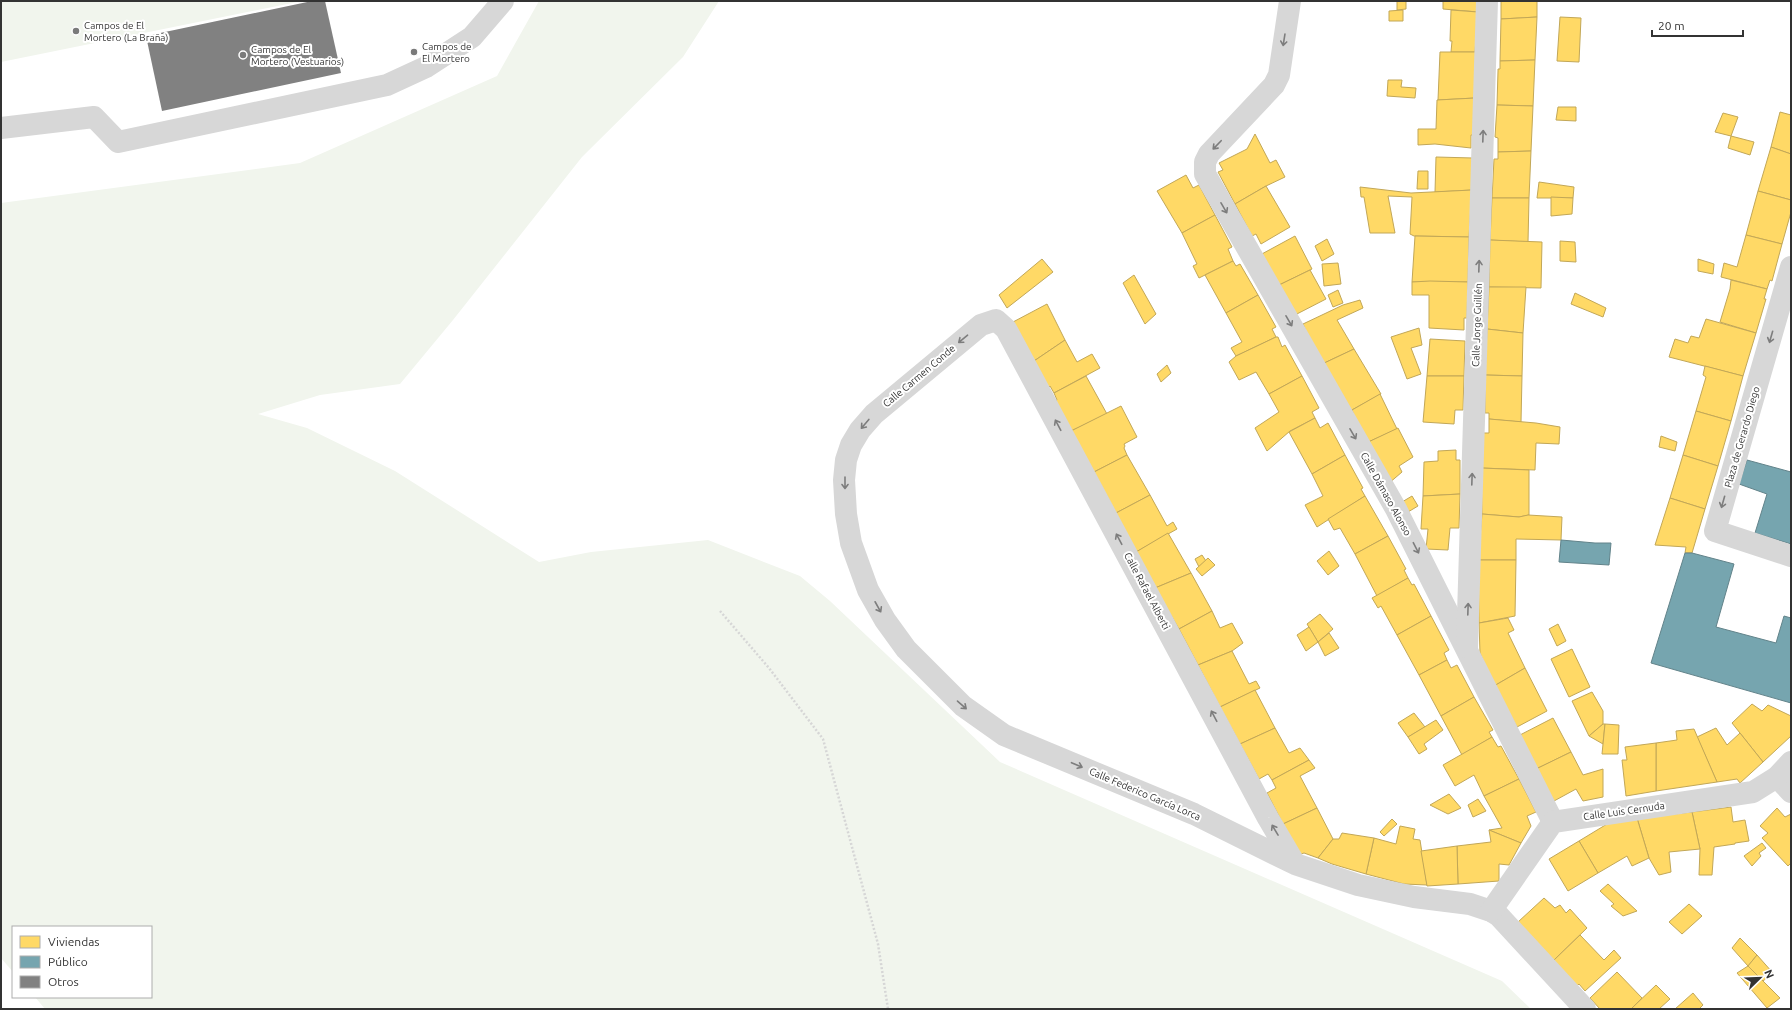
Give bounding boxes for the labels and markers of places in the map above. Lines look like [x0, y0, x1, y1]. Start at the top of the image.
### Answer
place label: Campos de El Mortero (La Braña) [84, 20, 169, 43]
marker: Campos de El Mortero (La Braña) [71, 26, 81, 36]
place label: Campos de El Mortero [422, 41, 472, 64]
place label: Campos de El Mortero (Vestuarios) [251, 44, 344, 67]
marker: Campos de El Mortero [409, 47, 419, 57]
marker: Campos de El Mortero (Vestuarios) [238, 50, 248, 60]

